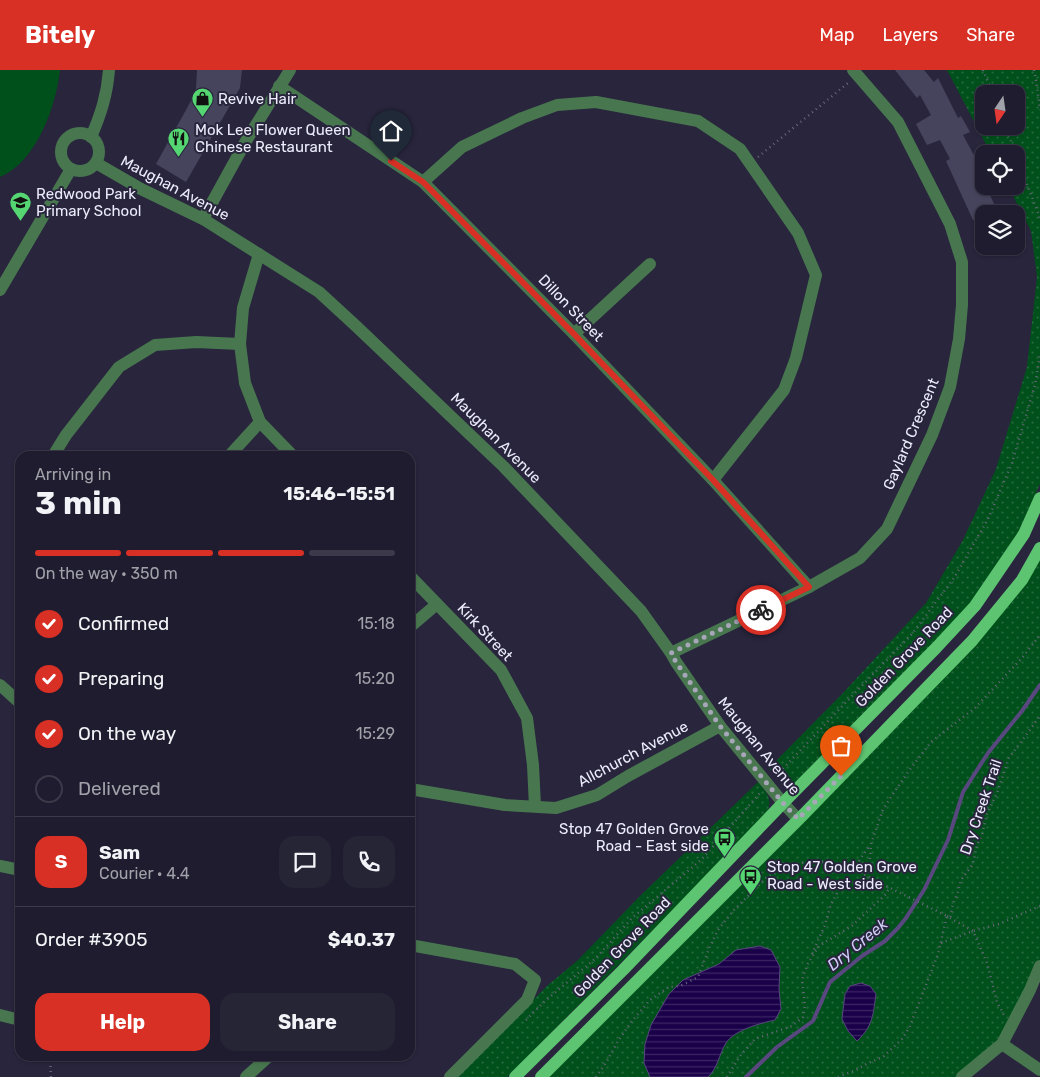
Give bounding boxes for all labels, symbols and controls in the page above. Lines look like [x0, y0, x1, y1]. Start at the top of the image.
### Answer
text: Bitely [25, 21, 95, 49]
text: Map [820, 24, 855, 46]
text: Layers [883, 24, 938, 46]
text: Share [966, 24, 1015, 46]
north arrow [975, 85, 1025, 135]
map controls [975, 85, 1025, 255]
shop icon: Revive Hair [190, 87, 214, 118]
place label: Revive Hair [218, 90, 297, 108]
pin [370, 110, 412, 161]
icon: home [377, 117, 405, 145]
place label: Mok Lee Flower Queen Chinese Restaurant [195, 121, 351, 156]
restaurant icon: Mok Lee Flower Queen Chinese Restaurant [167, 127, 191, 158]
button: locate [975, 145, 1025, 195]
street label: Maughan Avenue [118, 152, 232, 224]
place label: Redwood Park Primary School [36, 185, 141, 220]
school or university icon: Redwood Park Primary School [8, 191, 32, 222]
button: layers [975, 205, 1025, 255]
street label: Dillon Street [535, 271, 607, 345]
street label: Gaylard Crescent [879, 375, 943, 493]
street label: Maughan Avenue [447, 389, 545, 487]
text: Arriving in [35, 465, 111, 484]
text: 15:46–15:51 [283, 482, 395, 505]
text: 3 min [35, 484, 122, 522]
text: On the way · 350 m [35, 564, 178, 583]
courier [736, 585, 786, 635]
icon: bike [747, 596, 775, 624]
street label: Kirk Street [454, 599, 517, 665]
street label: Golden Grove Road [852, 603, 956, 711]
icon: check [35, 610, 63, 638]
text: Confirmed [78, 612, 169, 635]
text: 15:18 [358, 614, 395, 633]
icon: check [35, 665, 63, 693]
text: Preparing [78, 667, 164, 690]
text: 15:20 [355, 669, 395, 688]
street label: Maughan Avenue [714, 694, 804, 798]
street label: Allchurch Avenue [575, 717, 691, 791]
icon: check [35, 720, 63, 748]
text: On the way [78, 722, 176, 745]
text: 15:29 [356, 724, 395, 743]
pin [820, 725, 862, 776]
icon: bag [827, 732, 855, 760]
street label: Dry Creek Trail [956, 757, 1006, 857]
text: Delivered [78, 777, 161, 800]
place label: Stop 47 Golden Grove Road - East side [559, 820, 709, 855]
bus stop icon: Stop 47 Golden Grove Road - East side [713, 826, 737, 857]
button: chat [279, 836, 331, 888]
button: phone [343, 836, 395, 888]
text: Sam [99, 841, 140, 864]
text: S [55, 850, 67, 873]
place label: Stop 47 Golden Grove Road - West side [767, 858, 917, 893]
text: Courier · 4.4 [99, 864, 190, 883]
bus stop icon: Stop 47 Golden Grove Road - West side [739, 864, 763, 895]
street label: Golden Grove Road [570, 893, 674, 1001]
water label: Dry Creek [823, 914, 892, 975]
text: Order #3905 [35, 928, 148, 951]
text: $40.37 [328, 928, 395, 951]
button: Help [35, 993, 210, 1051]
button: Share [220, 993, 395, 1051]

